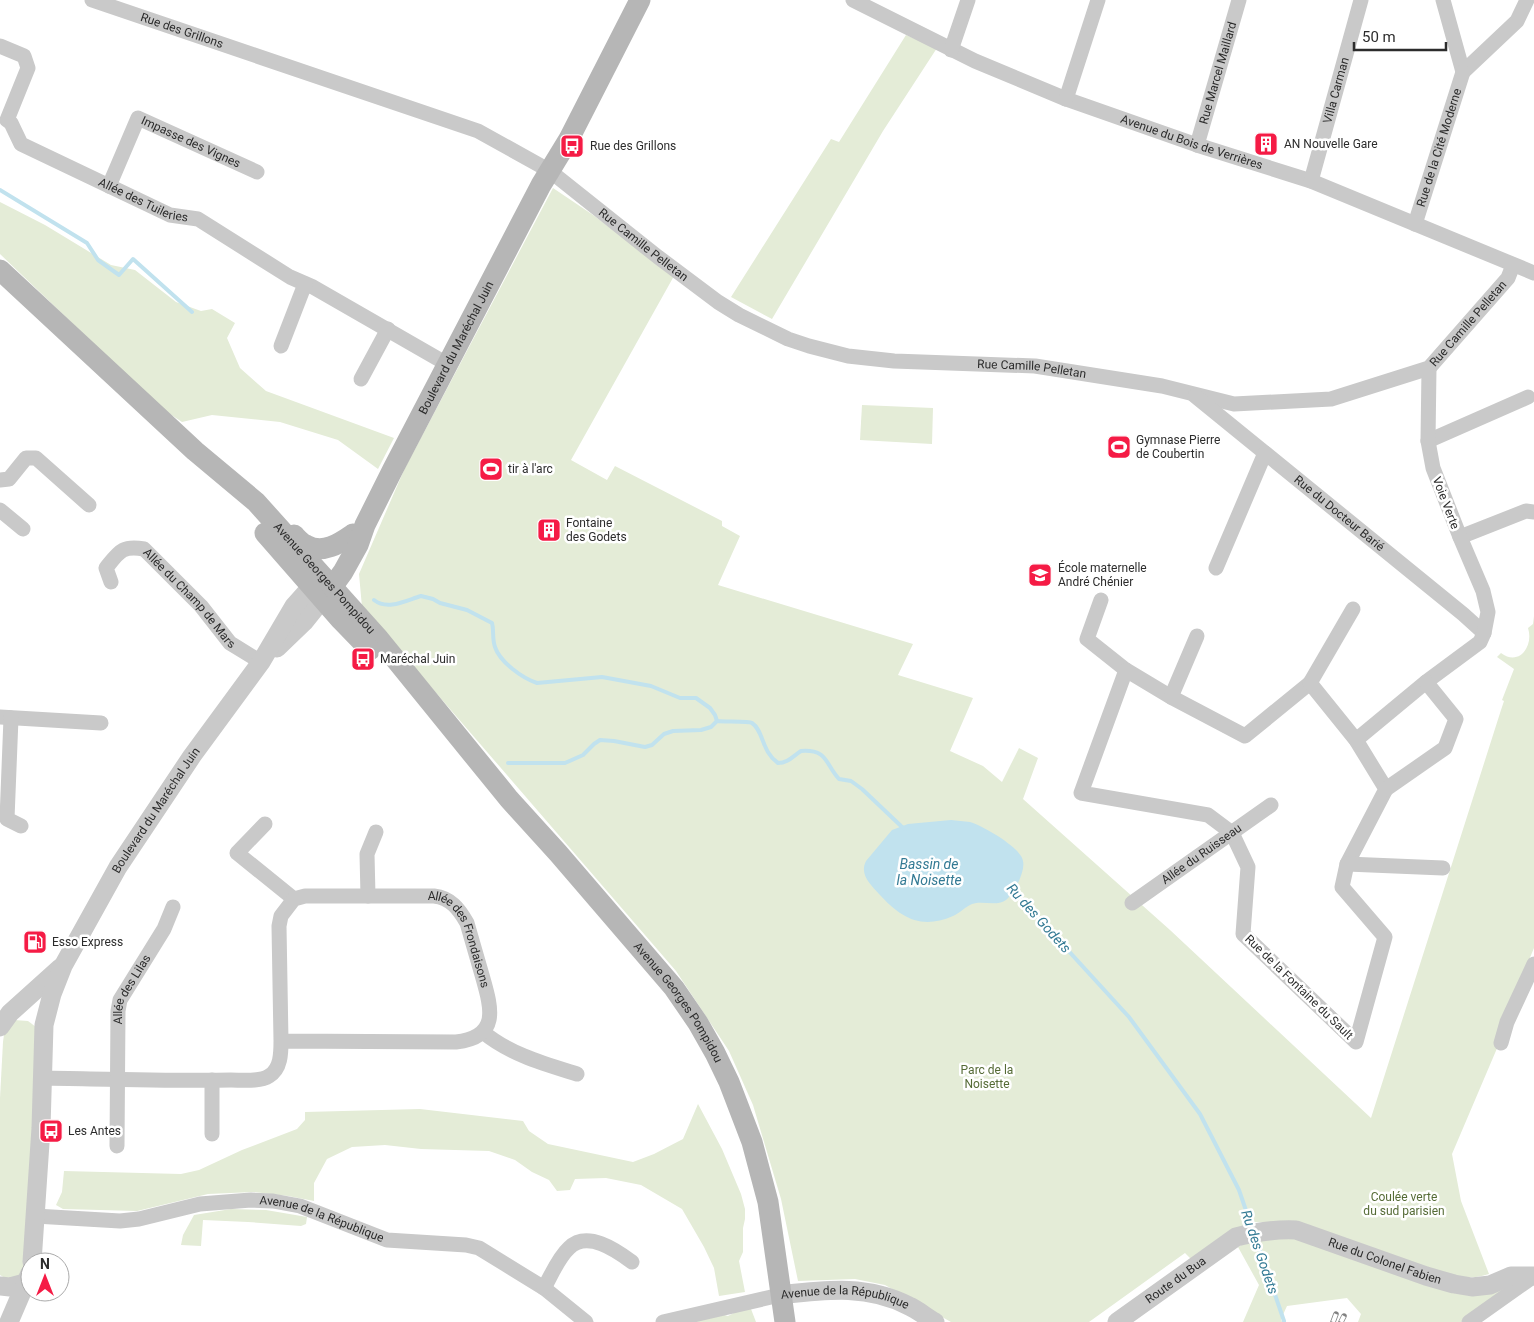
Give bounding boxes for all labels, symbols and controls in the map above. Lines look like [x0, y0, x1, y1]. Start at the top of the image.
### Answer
street label: Rue des Grillons [139, 10, 225, 51]
street label: Rue Marcel Maillard [1196, 20, 1239, 126]
scale bar [1354, 20, 1446, 52]
text: 50 m [1362, 28, 1396, 46]
street label: Villa Carman [1320, 56, 1352, 125]
street label: Rue de la Cité Moderne [1414, 87, 1464, 209]
street label: Avenue du Bois de Verrières [1119, 112, 1265, 172]
street label: Impasse des Vignes [139, 113, 243, 171]
building icon: AN Nouvelle Gare [1253, 131, 1279, 157]
bus stop icon: Rue des Grillons [559, 133, 585, 159]
place label: AN Nouvelle Gare [1284, 137, 1378, 151]
place label: Rue des Grillons [590, 139, 676, 153]
street label: Allée des Tuileries [96, 175, 189, 225]
street label: Rue Camille Pelletan [596, 206, 691, 284]
street label: Rue Camille Pelletan [1427, 278, 1509, 369]
street label: Boulevard du Maréchal Juin [416, 279, 497, 417]
street label: Rue Camille Pelletan [977, 357, 1087, 381]
place label: Gymnase Pierre de Coubertin [1136, 433, 1220, 461]
sports icon: Gymnase Pierre de Coubertin [1106, 434, 1132, 460]
sports icon: tir à l'arc [478, 456, 504, 482]
place label: tir à l'arc [508, 462, 553, 476]
street label: Rue du Docteur Barié [1291, 473, 1387, 554]
street label: Voie Verte [1430, 475, 1462, 531]
place label: Fontaine des Godets [566, 516, 627, 544]
building icon: Fontaine des Godets [536, 517, 562, 543]
street label: Avenue Georges Pompidou [271, 520, 378, 637]
street label: Allée du Champ de Mars [140, 545, 238, 651]
place label: École maternelle André Chénier [1058, 560, 1147, 589]
school or university icon: École maternelle André Chénier [1027, 562, 1053, 588]
bus stop icon: Maréchal Juin [350, 646, 376, 672]
place label: Maréchal Juin [380, 652, 455, 666]
street label: Boulevard du Maréchal Juin [109, 745, 203, 875]
street label: Allée du Ruisseau [1159, 821, 1244, 887]
water label: Bassin de la Noisette [896, 856, 962, 888]
water label: Ru des Godets [1004, 880, 1074, 956]
street label: Allée des Frondaisons [428, 889, 492, 989]
fuel station icon: Esso Express [22, 929, 48, 955]
street label: Rue de la Fontaine du Sault [1242, 932, 1356, 1042]
place label: Esso Express [52, 935, 123, 949]
street label: Avenue Georges Pompidou [631, 939, 726, 1065]
street label: Allée des Lilas [111, 952, 153, 1024]
park label: Parc de la Noisette [961, 1063, 1013, 1091]
bus stop icon: Les Antes [38, 1118, 64, 1144]
place label: Les Antes [68, 1124, 121, 1138]
park label: Coulée verte du sud parisien [1363, 1190, 1445, 1218]
street label: Avenue de la République [259, 1193, 386, 1245]
water label: Ru des Godets [1238, 1208, 1282, 1296]
street label: Rue du Colonel Fabien [1326, 1235, 1443, 1287]
north arrow [20, 1252, 70, 1302]
street label: Route du Bua [1143, 1254, 1209, 1307]
text: N [40, 1256, 50, 1272]
street label: Avenue de la République [780, 1283, 912, 1312]

